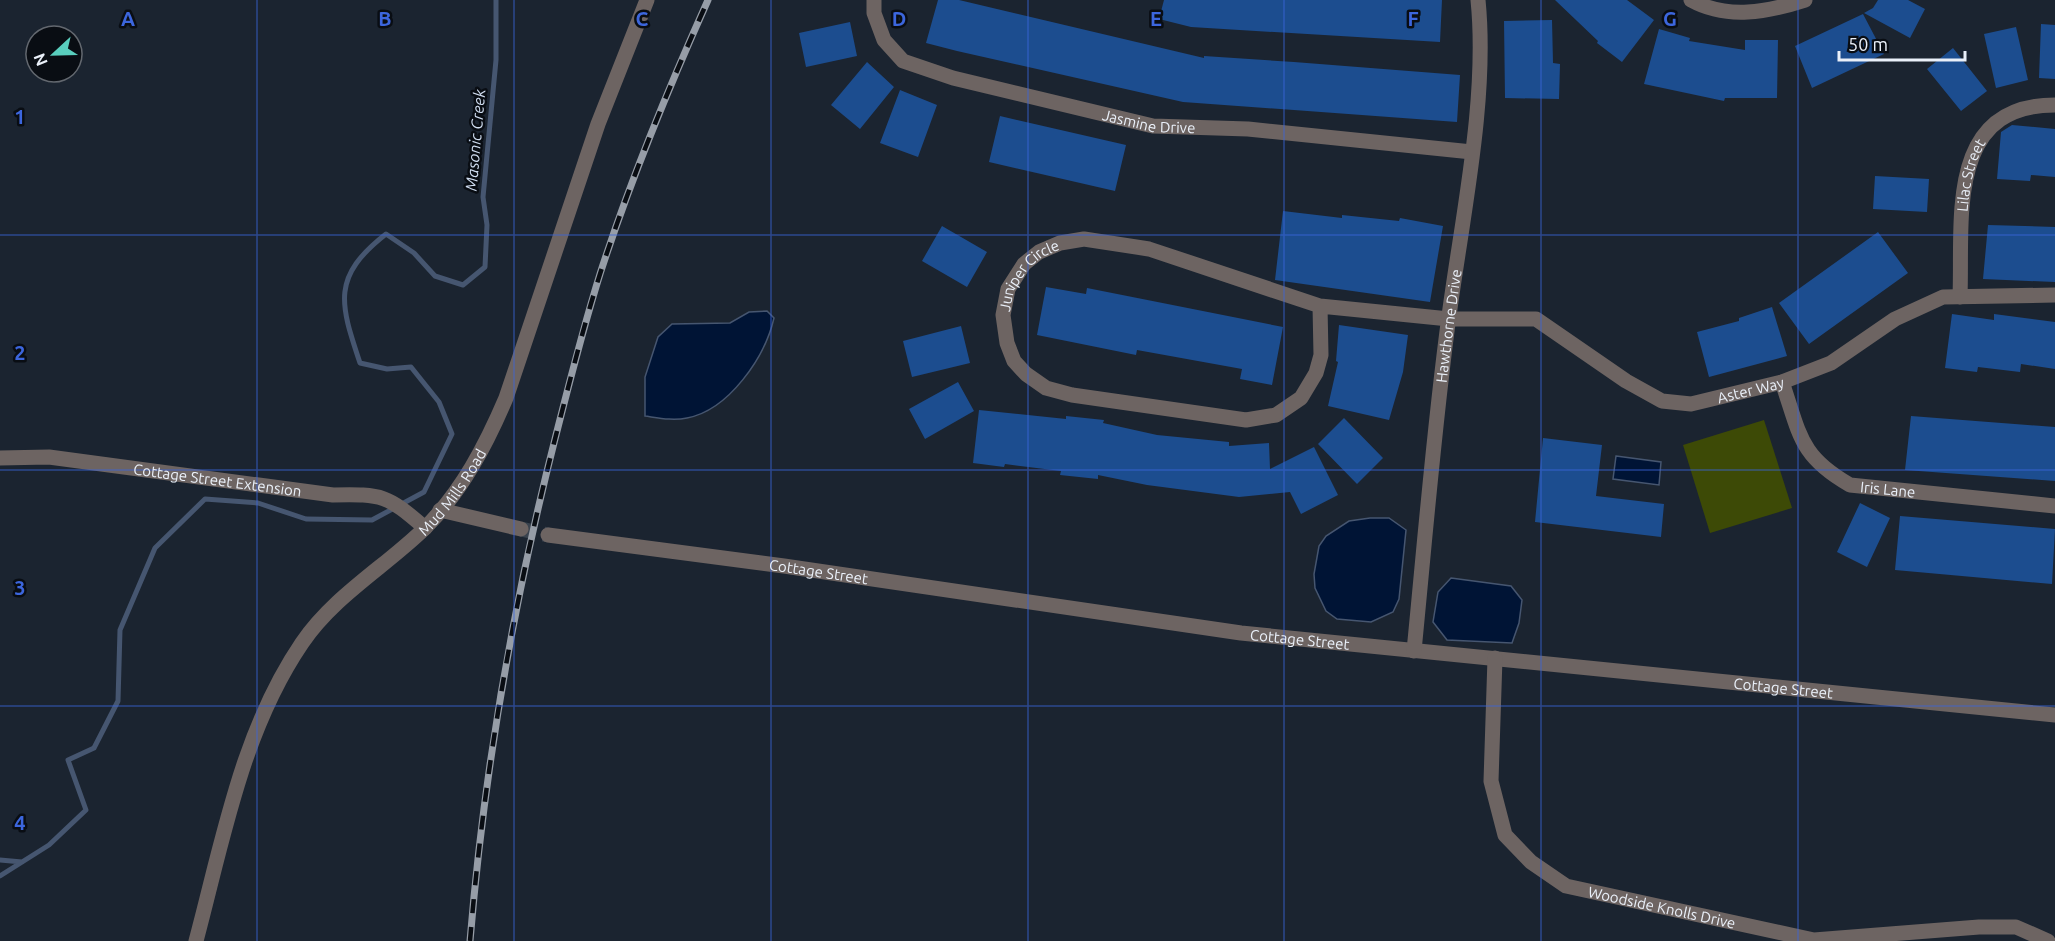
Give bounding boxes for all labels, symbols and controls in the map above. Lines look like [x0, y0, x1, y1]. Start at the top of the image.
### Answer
text: A [121, 7, 135, 30]
text: B [378, 7, 392, 30]
text: C [636, 7, 649, 30]
text: D [892, 7, 906, 30]
text: E [1150, 7, 1162, 30]
text: F [1407, 7, 1419, 30]
text: G [1663, 7, 1677, 30]
north arrow [24, 24, 84, 84]
scale bar [1839, 24, 1965, 62]
text: 50 m [1848, 34, 1888, 54]
text: N [30, 51, 51, 69]
water label: Masonic Creek [462, 88, 488, 192]
text: 1 [14, 105, 26, 128]
street label: Jasmine Drive [1101, 106, 1196, 136]
street label: Lilac Street [1953, 135, 1988, 212]
street label: Juniper Circle [995, 236, 1061, 313]
street label: Hawthorne Drive [1432, 268, 1464, 384]
text: 2 [14, 341, 26, 364]
street label: Aster Way [1715, 373, 1786, 406]
street label: Mud Mills Road [414, 446, 489, 539]
street label: Cottage Street Extension [132, 460, 303, 499]
street label: Iris Lane [1859, 478, 1916, 500]
street label: Cottage Street [768, 556, 869, 587]
text: 3 [14, 576, 26, 599]
street label: Cottage Street [1249, 625, 1350, 652]
street label: Cottage Street [1733, 674, 1834, 701]
text: 4 [14, 811, 26, 834]
street label: Woodside Knolls Drive [1587, 883, 1737, 931]

